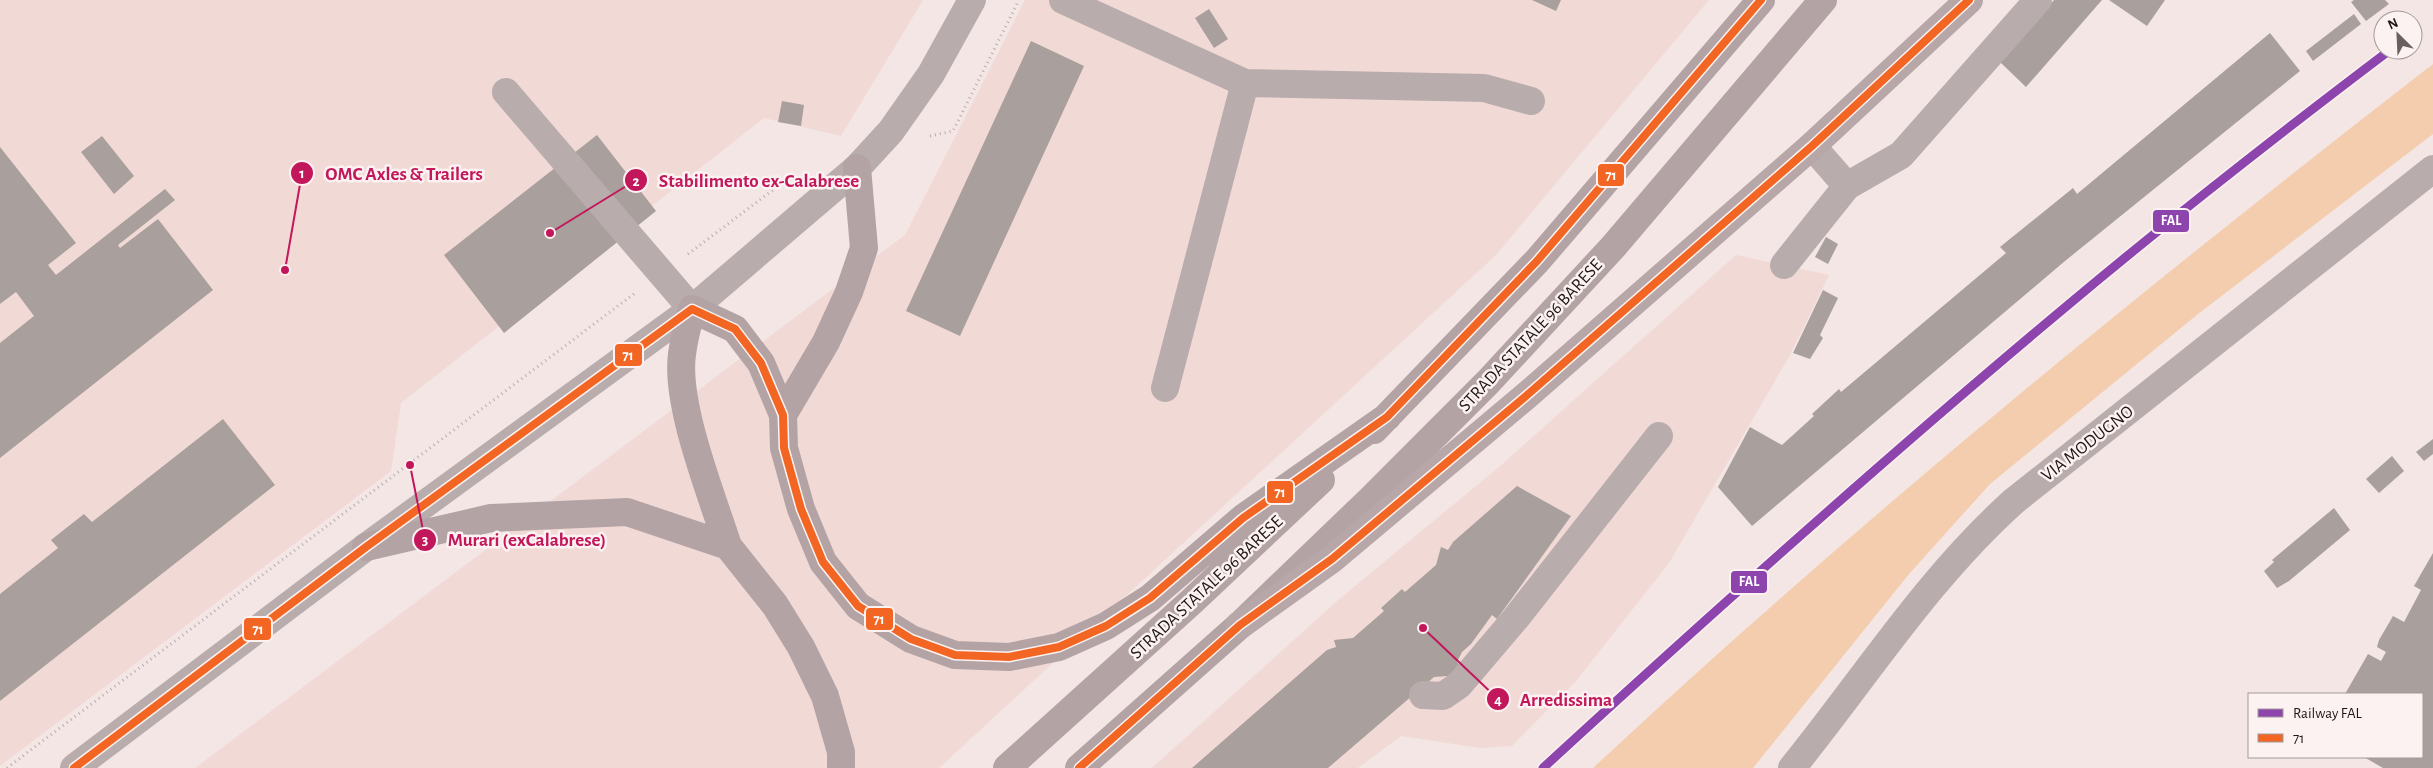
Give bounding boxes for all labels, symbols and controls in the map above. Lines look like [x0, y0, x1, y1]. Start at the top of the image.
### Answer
north arrow [2373, 10, 2423, 60]
text: N [2386, 16, 2400, 32]
callout: OMC Axles & Trailers [290, 156, 492, 190]
callout: Stabilimento ex-Calabrese [624, 163, 869, 197]
line badge: 71 [1597, 163, 1625, 187]
text: OMC Axles & Trailers [325, 165, 483, 184]
text: 1 [299, 166, 305, 181]
text: 71 [1605, 169, 1617, 183]
text: Stabilimento ex-Calabrese [659, 172, 859, 191]
text: 2 [632, 174, 640, 189]
line badge: FAL [2152, 209, 2190, 233]
text: FAL [2161, 214, 2182, 228]
street label: STRADA STATALE 96 BARESE [1456, 256, 1606, 415]
line badge: 71 [614, 343, 643, 367]
text: 71 [622, 349, 634, 363]
street label: VIA MODUGNO [2038, 402, 2137, 485]
line badge: 71 [1266, 480, 1294, 504]
text: 71 [1274, 486, 1286, 500]
street label: STRADA STATALE 96 BARESE [1127, 512, 1286, 663]
callout: Murari (exCalabrese) [412, 523, 616, 557]
text: Murari (exCalabrese) [448, 531, 606, 550]
text: 3 [422, 533, 428, 548]
line badge: FAL [1730, 570, 1768, 594]
text: FAL [1739, 575, 1760, 589]
line badge: 71 [865, 607, 894, 631]
text: 71 [873, 613, 885, 627]
line badge: 71 [243, 617, 272, 641]
text: 71 [252, 623, 264, 637]
callout: Arredissima [1485, 682, 1622, 716]
text: Arredissima [1520, 691, 1612, 710]
text: 4 [1494, 693, 1502, 708]
legend [2248, 693, 2423, 758]
text: Railway FAL [2293, 706, 2363, 721]
text: 71 [2293, 731, 2304, 746]

